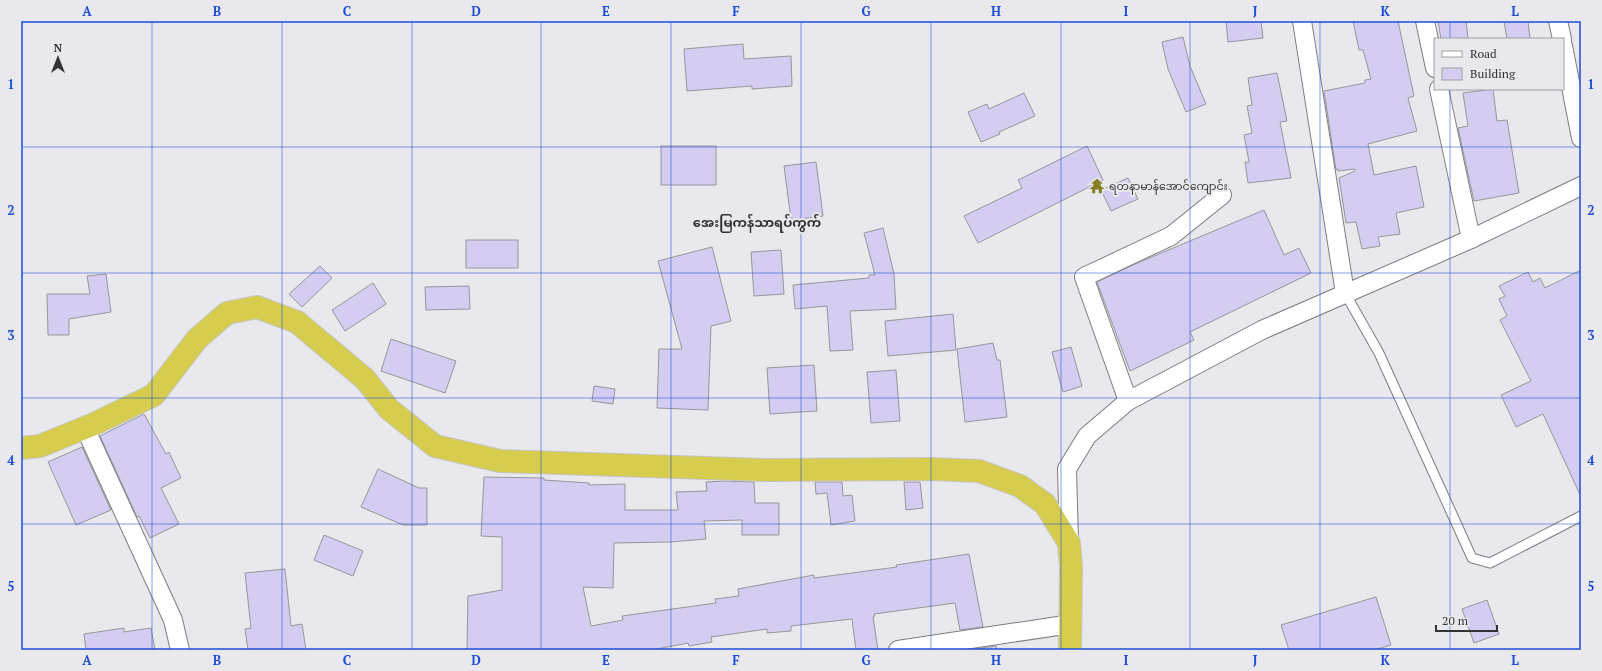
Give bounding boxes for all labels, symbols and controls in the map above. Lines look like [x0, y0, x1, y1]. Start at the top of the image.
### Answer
text: A [82, 2, 92, 20]
text: B [213, 2, 221, 20]
text: C [343, 2, 351, 20]
text: D [471, 2, 481, 20]
text: E [602, 2, 610, 20]
text: F [732, 2, 740, 20]
text: G [861, 2, 871, 20]
text: H [991, 2, 1001, 20]
text: I [1124, 2, 1129, 20]
text: J [1253, 2, 1258, 20]
text: K [1380, 2, 1390, 20]
text: L [1511, 2, 1519, 20]
north arrow [38, 38, 78, 78]
legend [1434, 38, 1564, 90]
text: N [54, 41, 63, 55]
text: Road [1470, 46, 1497, 61]
text: Building [1470, 66, 1516, 81]
text: 1 [7, 75, 15, 93]
text: 1 [1587, 75, 1595, 93]
temple icon: ရတနာမာန်အောင်ကျောင်း [1088, 177, 1106, 195]
place label: ရတနာမာန်အောင်ကျောင်း [1109, 179, 1228, 195]
text: 2 [7, 201, 15, 219]
text: 2 [1587, 201, 1595, 219]
district label: အေးမြကန်သာရပ်ကွက် [693, 213, 821, 233]
text: 3 [7, 326, 15, 344]
text: 3 [1587, 326, 1595, 344]
text: 4 [7, 451, 15, 469]
text: 4 [1587, 451, 1595, 469]
text: 5 [7, 577, 15, 595]
text: 5 [1587, 577, 1595, 595]
scale bar [1436, 607, 1497, 633]
text: 20 m [1442, 613, 1469, 628]
text: A [82, 651, 92, 669]
text: B [213, 651, 221, 669]
text: C [343, 651, 351, 669]
text: D [471, 651, 481, 669]
text: E [602, 651, 610, 669]
text: F [732, 651, 740, 669]
text: G [861, 651, 871, 669]
text: H [991, 651, 1001, 669]
text: I [1124, 651, 1129, 669]
text: J [1253, 651, 1258, 669]
text: K [1380, 651, 1390, 669]
text: L [1511, 651, 1519, 669]

